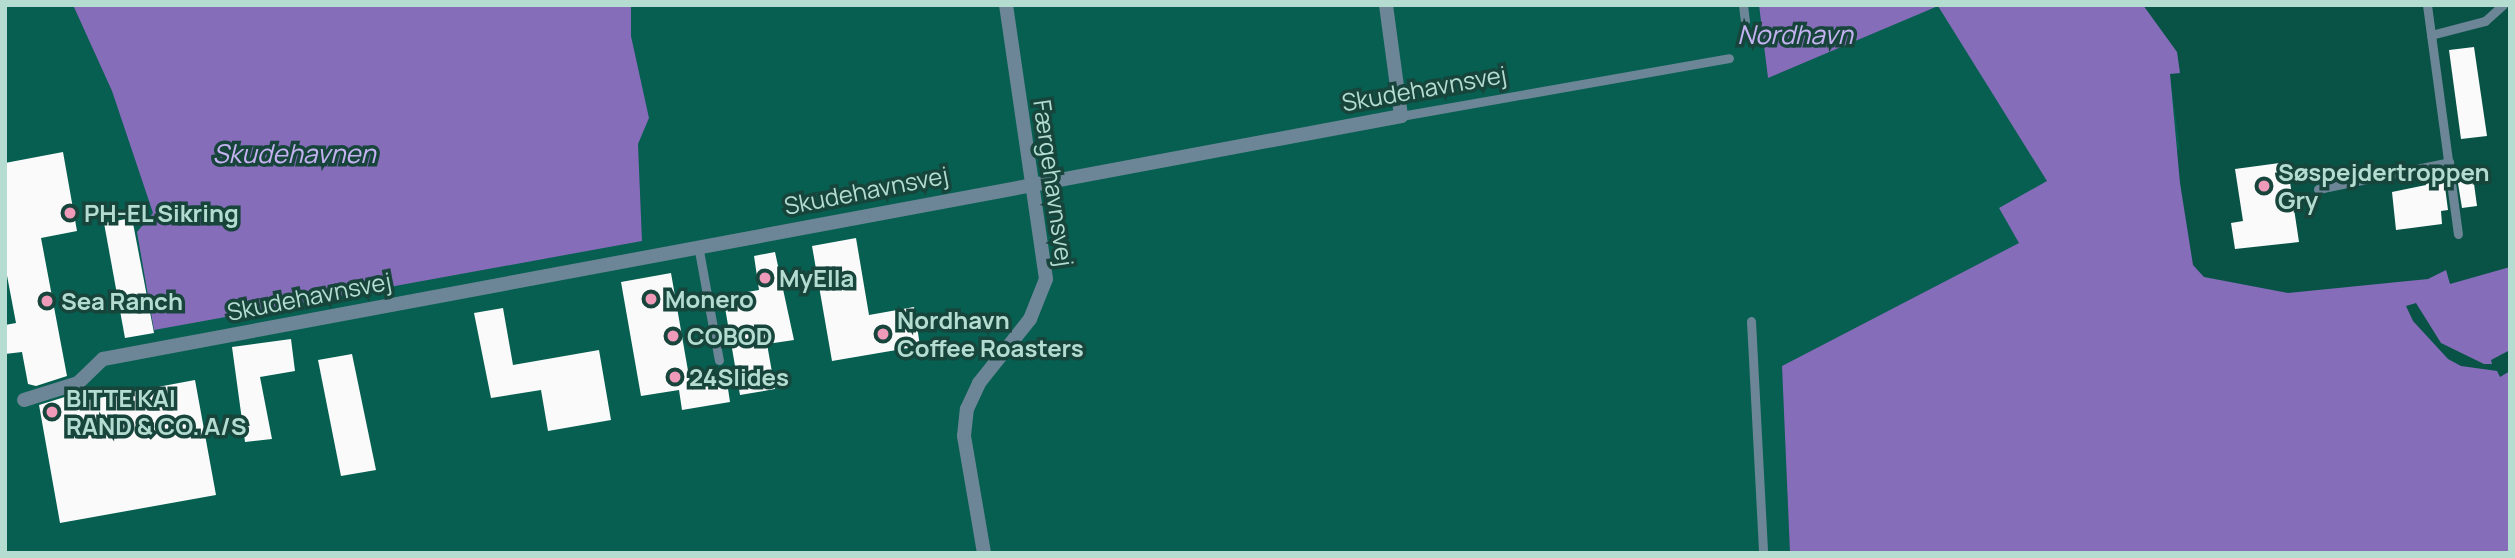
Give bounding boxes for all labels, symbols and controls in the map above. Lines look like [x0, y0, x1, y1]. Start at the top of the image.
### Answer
water label: Nordhavn [1737, 19, 1853, 51]
street label: Skudehavnsvej [1339, 59, 1509, 117]
street label: Færgehavnsvej [1028, 98, 1080, 268]
water label: Skudehavnen [212, 138, 376, 170]
place label: Søspejdertroppen Gry [2278, 158, 2490, 214]
street label: Skudehavnsvej [781, 160, 951, 220]
marker: Søspejdertroppen Gry [2256, 178, 2272, 194]
place label: PH-EL Sikring [84, 199, 240, 227]
marker: PH-EL Sikring [62, 205, 78, 221]
place label: MyElla [779, 264, 854, 292]
street label: Skudehavnsvej [224, 266, 394, 326]
marker: MyElla [757, 270, 773, 286]
place label: Monero [665, 285, 754, 313]
place label: Sea Ranch [61, 287, 183, 315]
marker: Monero [643, 291, 659, 307]
marker: Sea Ranch [39, 293, 55, 309]
place label: Nordhavn Coffee Roasters [897, 306, 1084, 362]
place label: COBOD [687, 322, 773, 350]
marker: Nordhavn Coffee Roasters [875, 326, 891, 342]
marker: COBOD [665, 328, 681, 344]
place label: 24Slides [689, 363, 789, 391]
marker: 24Slides [667, 369, 683, 385]
place label: BITTE KAI RAND & CO. A/S [66, 384, 246, 440]
marker: BITTE KAI RAND & CO. A/S [44, 404, 60, 420]

